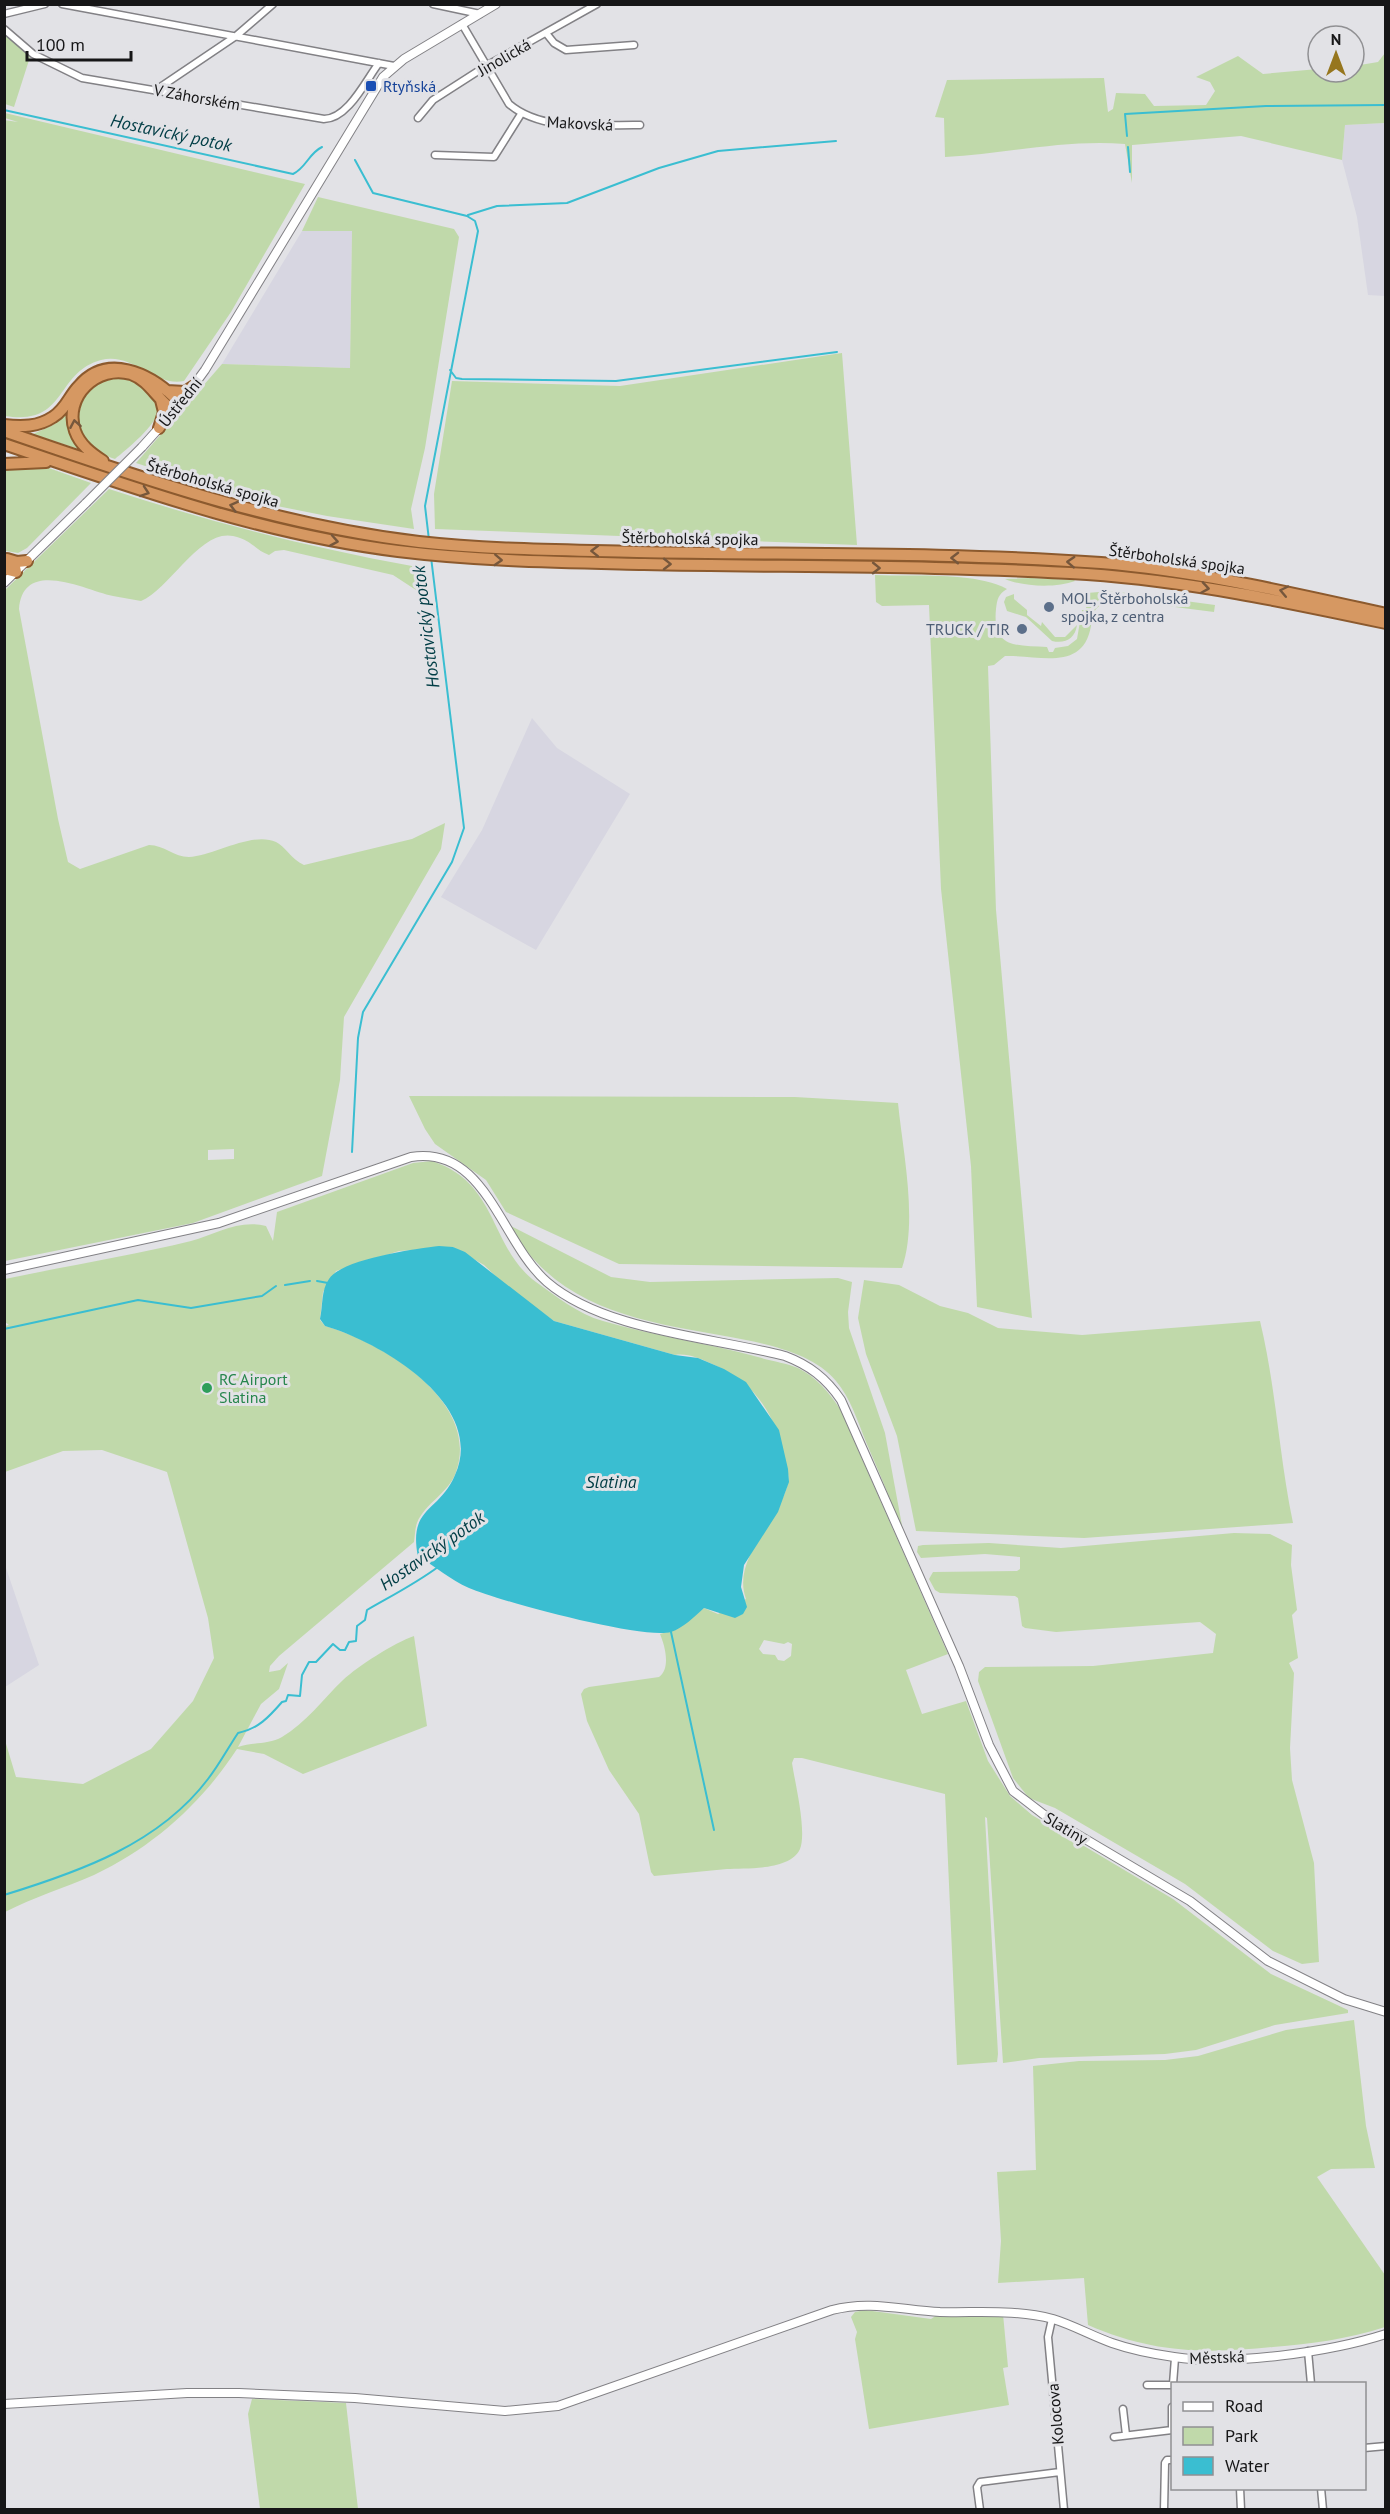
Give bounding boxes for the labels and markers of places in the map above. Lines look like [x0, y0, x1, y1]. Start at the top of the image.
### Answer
place label: Rtyňská [383, 76, 436, 96]
marker: Rtyňská [364, 79, 378, 93]
place label: MOL, Štěrboholská spojka, z centra [1061, 588, 1188, 626]
marker: MOL, Štěrboholská spojka, z centra [1042, 600, 1056, 614]
place label: TRUCK / TIR [926, 619, 1010, 639]
marker: TRUCK / TIR [1015, 622, 1029, 636]
place label: RC Airport Slatina [219, 1369, 288, 1407]
marker: RC Airport Slatina [200, 1381, 214, 1395]

